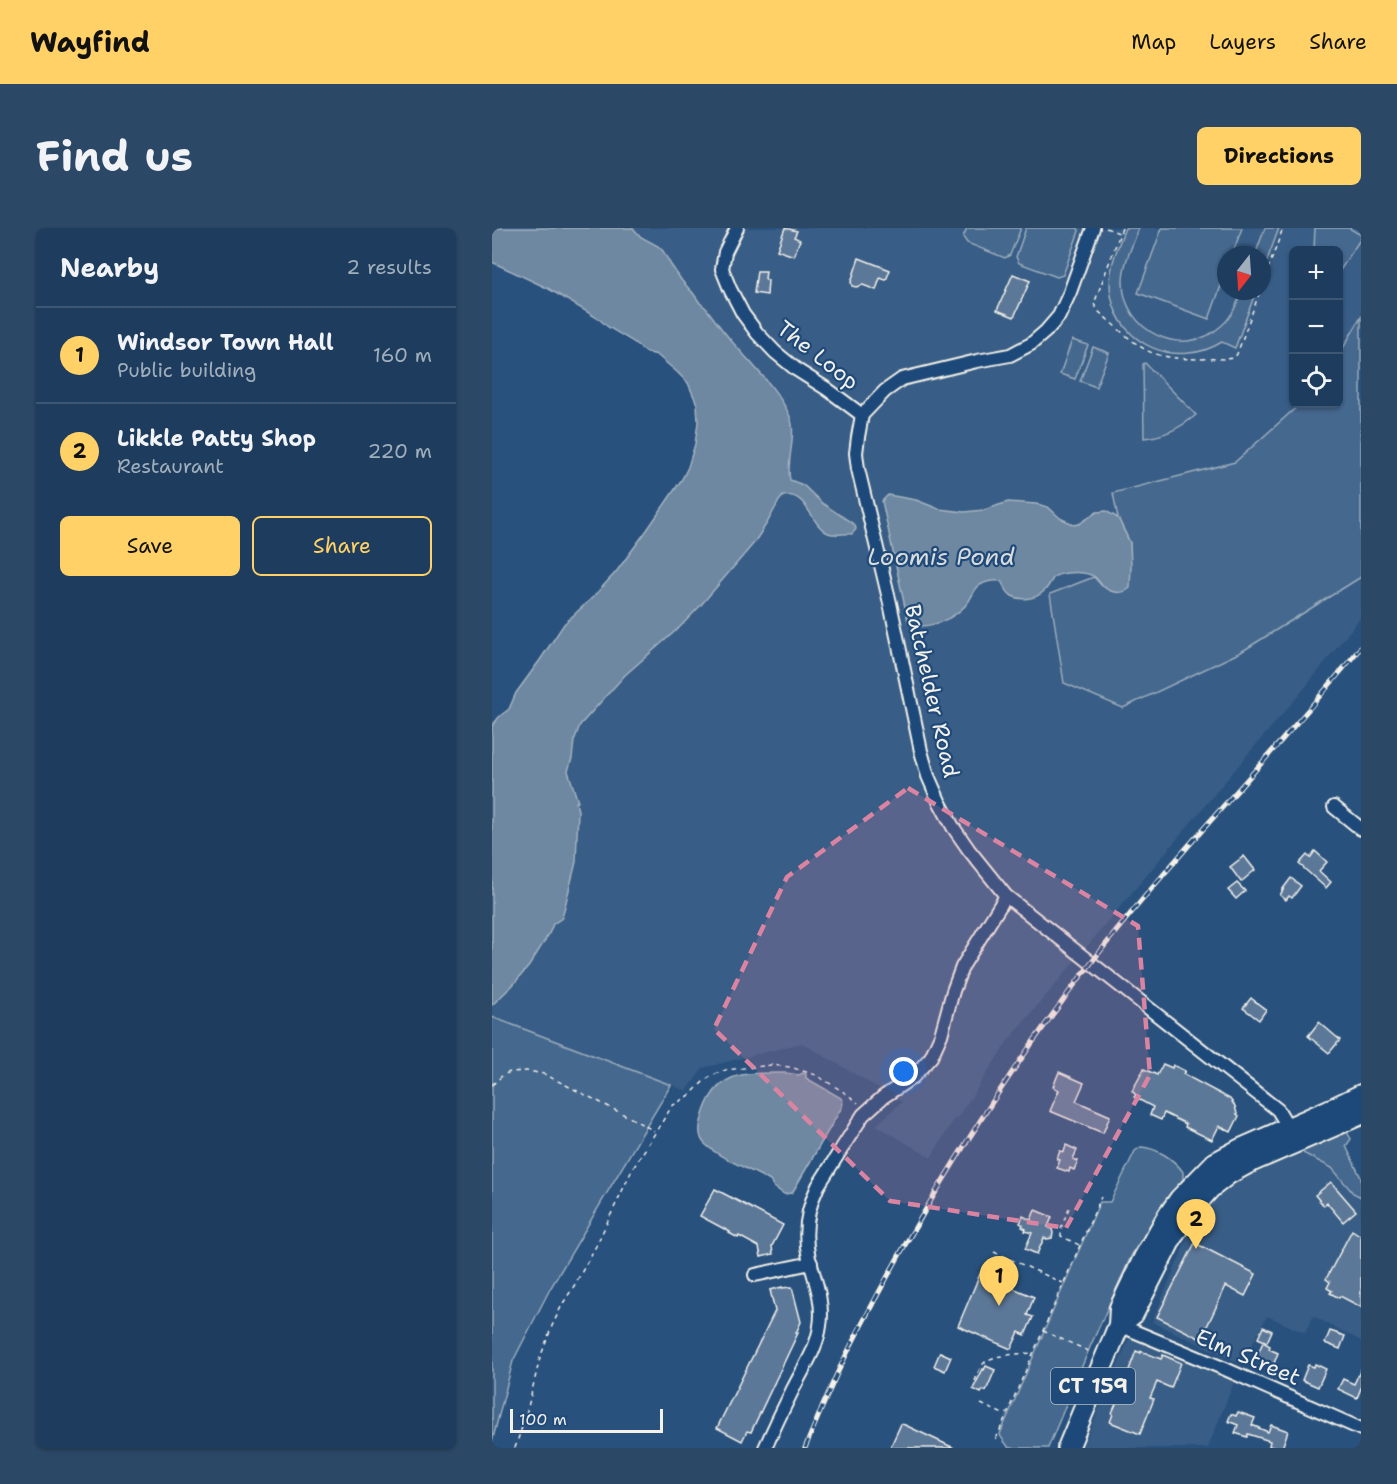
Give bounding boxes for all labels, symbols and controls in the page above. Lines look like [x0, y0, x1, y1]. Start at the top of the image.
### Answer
text: Wayfind [30, 23, 150, 61]
text: Map [1131, 28, 1176, 56]
text: Layers [1209, 28, 1276, 56]
text: Share [1309, 28, 1367, 56]
button: Directions [1197, 127, 1361, 185]
text: Find us [36, 128, 193, 184]
north arrow [1217, 246, 1271, 300]
map controls [1289, 246, 1343, 408]
button: + [1289, 246, 1343, 300]
text: Nearby [60, 250, 159, 285]
text: 2 results [346, 254, 432, 280]
button: − [1289, 300, 1343, 354]
street label: The Loop [771, 314, 865, 396]
text: Windsor Town Hall [117, 328, 334, 357]
text: 1 [75, 342, 84, 368]
text: 160 m [373, 342, 432, 368]
button: locate [1289, 354, 1343, 408]
text: Public building [117, 357, 256, 383]
text: Likkle Patty Shop [117, 424, 316, 453]
text: 2 [73, 438, 87, 464]
text: 220 m [368, 438, 432, 464]
text: Restaurant [117, 453, 224, 479]
button: Save [60, 516, 240, 576]
button: Share [252, 516, 432, 576]
water label: Loomis Pond [867, 541, 1015, 573]
street label: Batchelder Road [898, 602, 966, 780]
your location [889, 1057, 918, 1086]
pin: 2 [1176, 1200, 1216, 1249]
pin: 1 [980, 1256, 1018, 1306]
street label: Elm Street [1191, 1322, 1305, 1392]
road number: CT 159 [1051, 1368, 1135, 1404]
scale bar [510, 1406, 663, 1434]
text: 100 m [519, 1409, 567, 1430]

